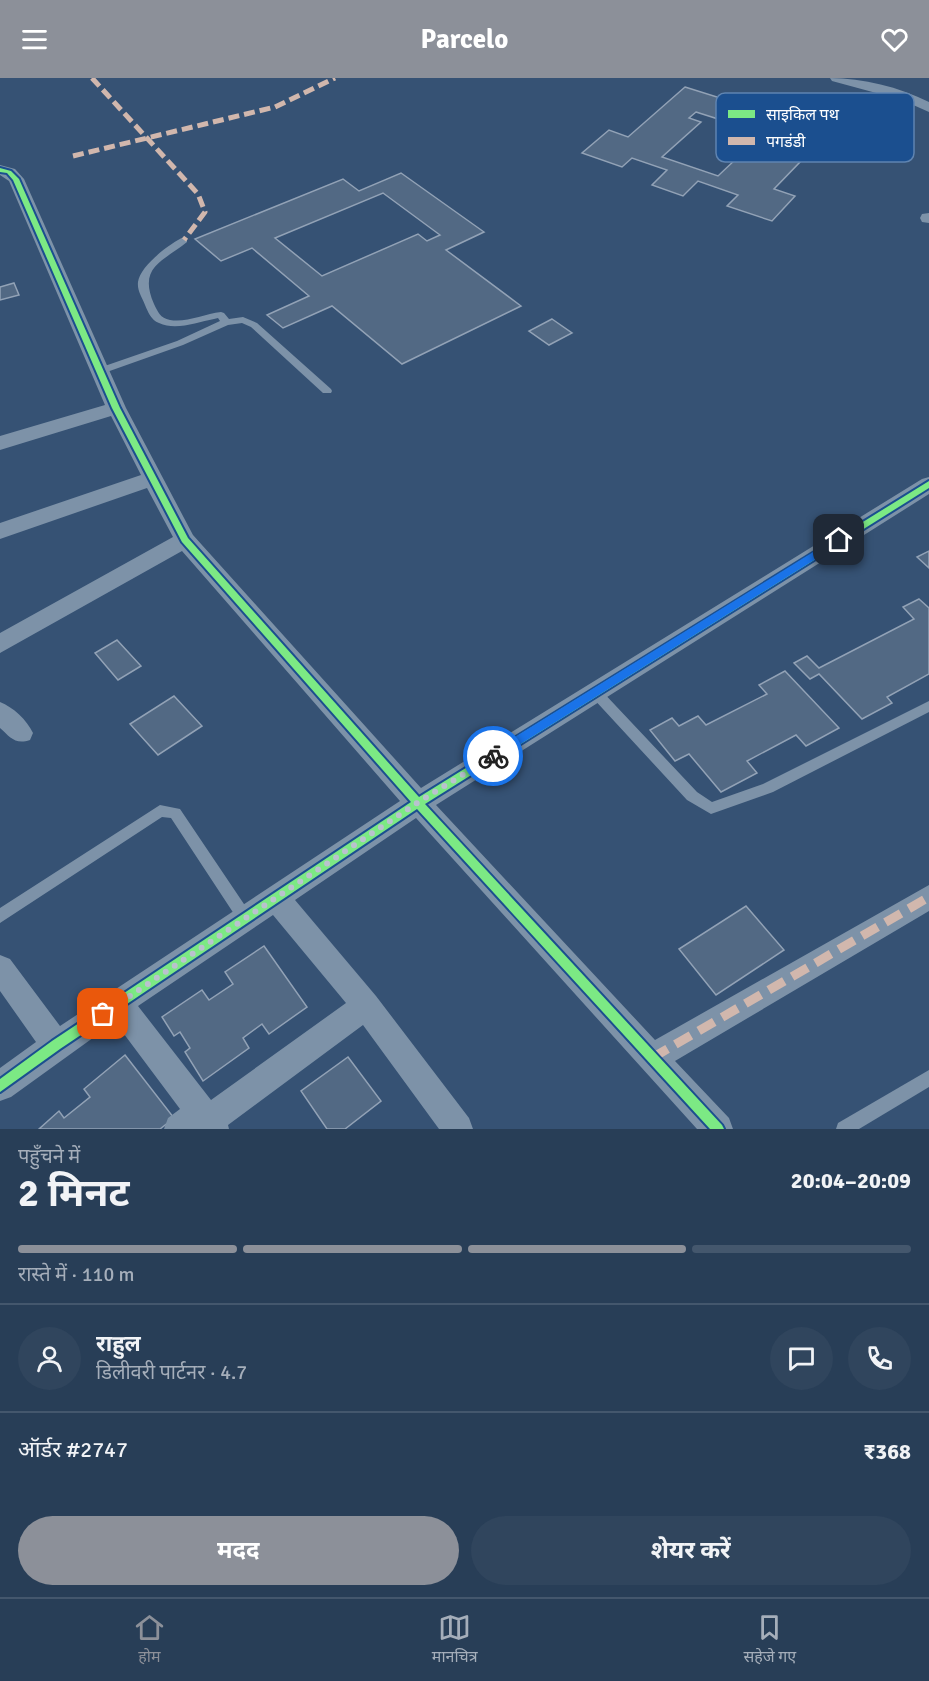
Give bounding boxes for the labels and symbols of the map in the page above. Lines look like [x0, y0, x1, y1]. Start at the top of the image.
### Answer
legend [716, 93, 914, 162]
text: साइकिल पथ [766, 105, 840, 125]
text: पगडंडी [766, 132, 806, 152]
pin [813, 514, 864, 565]
courier [463, 726, 523, 786]
pin [77, 988, 128, 1039]

